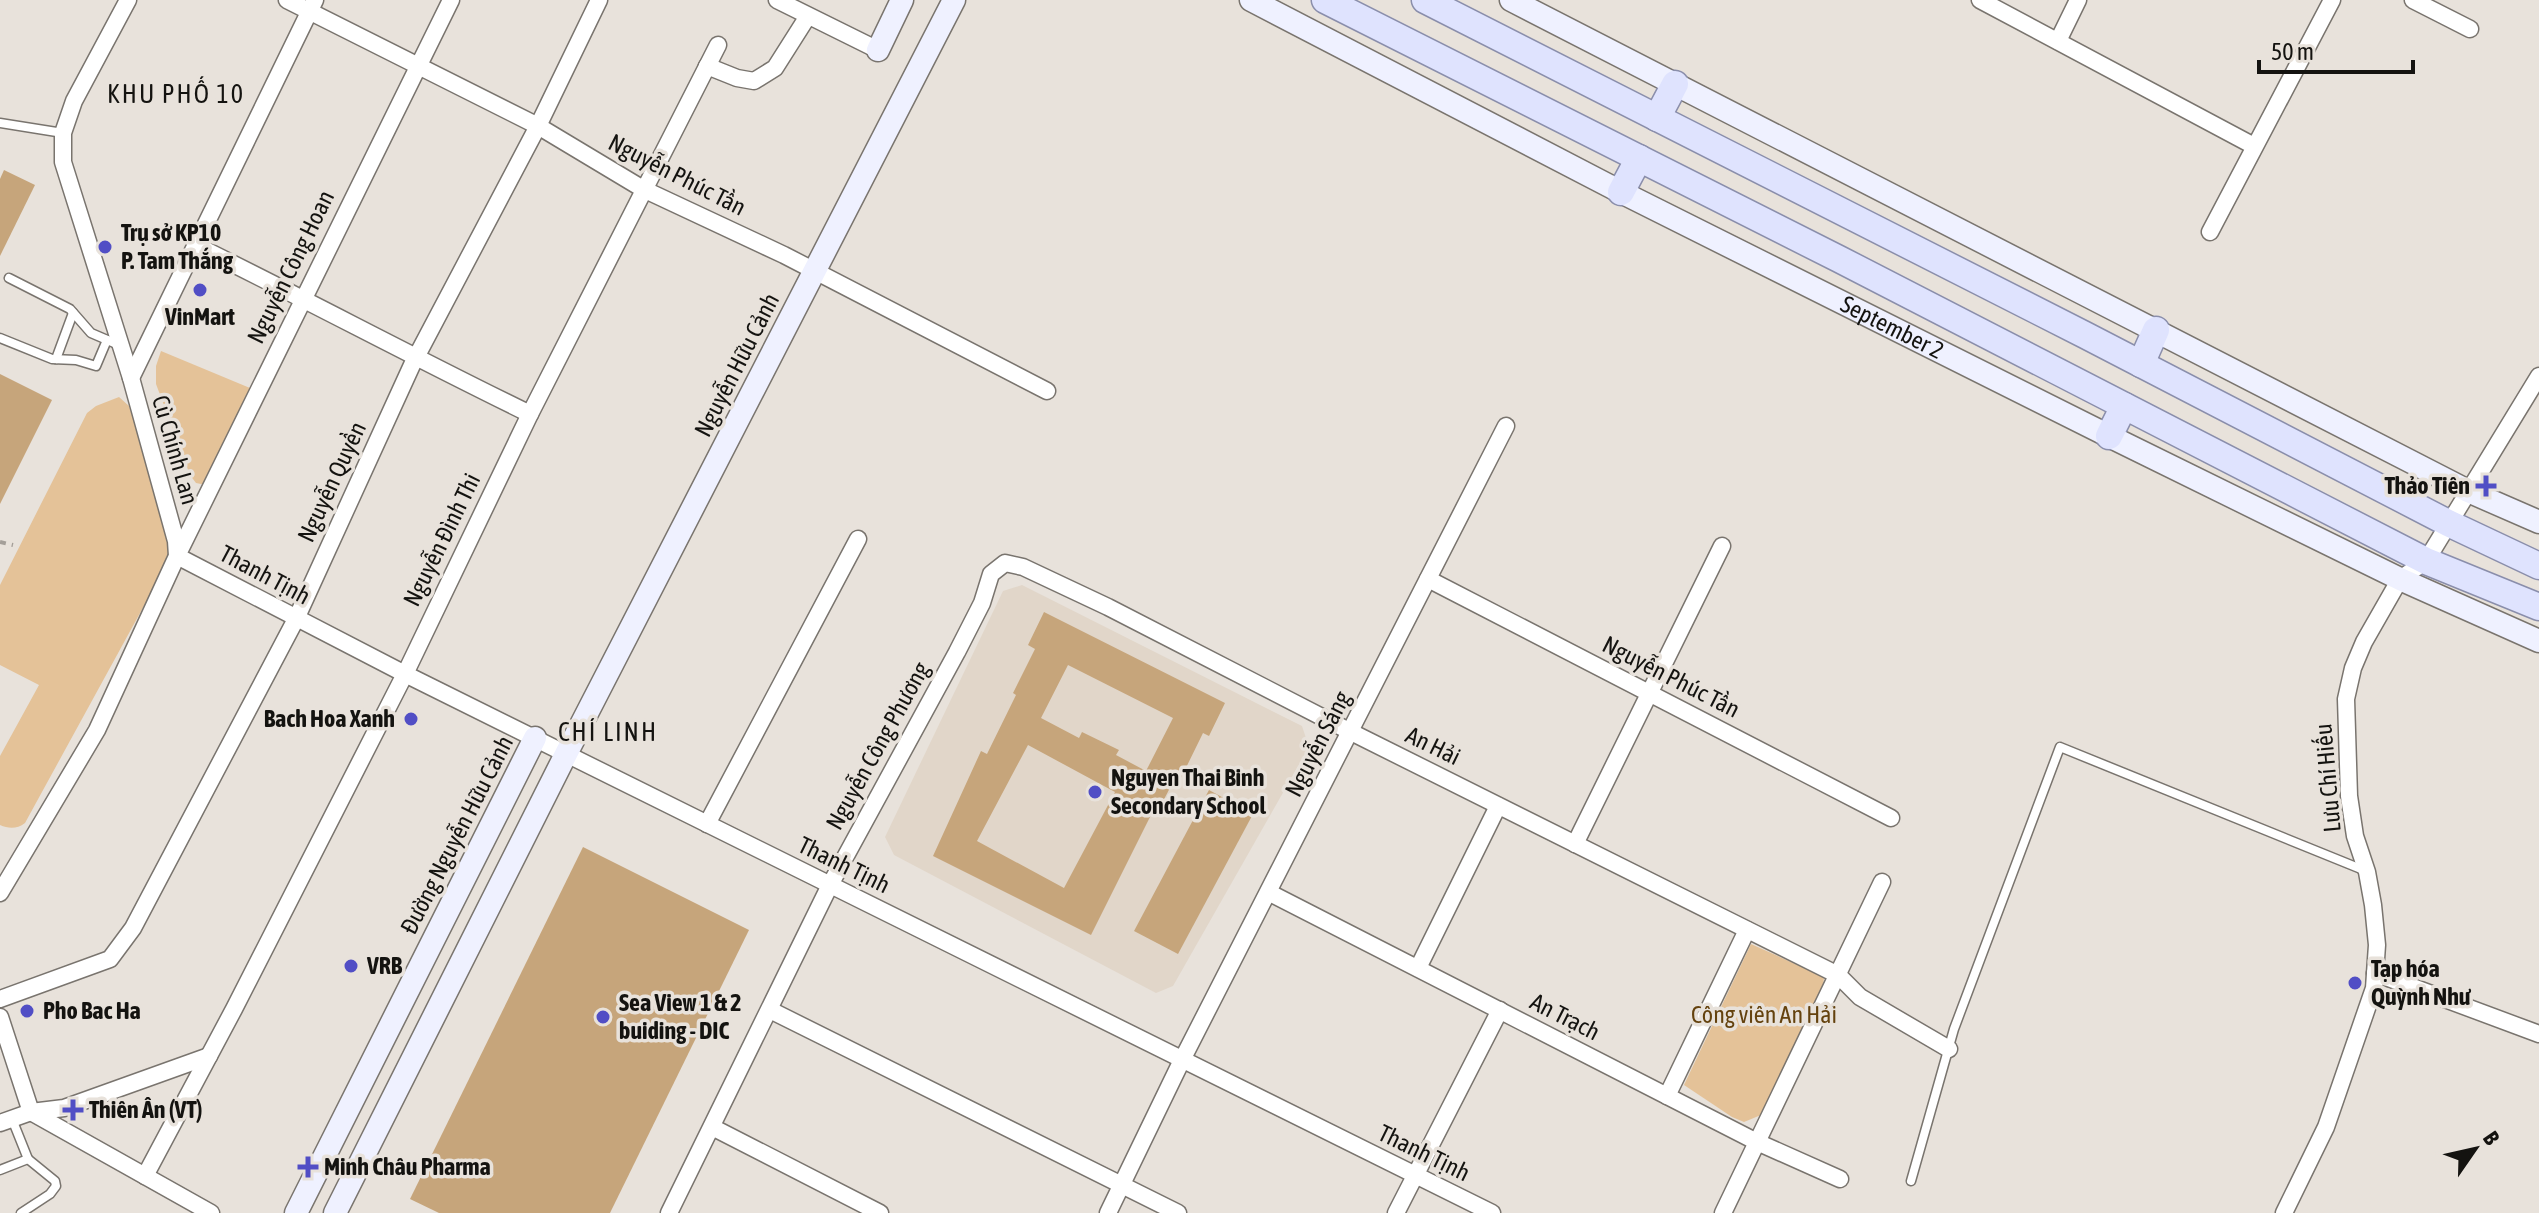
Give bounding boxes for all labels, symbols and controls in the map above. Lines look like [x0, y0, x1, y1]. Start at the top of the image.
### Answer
scale bar [2259, 24, 2413, 74]
text: 50 m [2271, 38, 2314, 65]
district label: KHU PHỐ 10 [107, 76, 245, 109]
street label: Nguyễn Phúc Tần [604, 128, 750, 221]
street label: Nguyễn Công Hoan [242, 186, 339, 348]
place label: Trụ sở KP10 P. Tam Thắng [121, 219, 234, 274]
marker: Trụ sở KP10 P. Tam Thắng [96, 238, 114, 256]
marker: VinMart [191, 281, 209, 299]
street label: Nguyễn Hữu Cảnh [689, 289, 784, 441]
street label: September 2 [1837, 290, 1948, 364]
place label: VinMart [164, 303, 235, 330]
street label: Cù Chính Lan [147, 392, 204, 508]
street label: Nguyễn Quyền [292, 417, 371, 546]
street label: Nguyễn Đình Thi [398, 469, 485, 611]
place label: Thảo Tiên [2384, 472, 2470, 499]
marker: Thảo Tiên [2477, 477, 2495, 495]
street label: Thanh Tịnh [216, 540, 315, 610]
street label: Nguyễn Phúc Tần [1598, 630, 1744, 723]
street label: Nguyễn Công Phương [820, 657, 935, 834]
street label: Nguyễn Sáng [1279, 686, 1356, 801]
place label: Bach Hoa Xanh [264, 705, 395, 732]
marker: Bach Hoa Xanh [402, 710, 420, 728]
district label: CHÍ LINH [558, 717, 658, 747]
street label: An Hải [1402, 721, 1465, 770]
street label: Lưu Chí Hiếu [2309, 723, 2346, 833]
street label: Đường Nguyễn Hữu Cảnh [395, 731, 518, 938]
place label: Nguyen Thai Binh Secondary School [1111, 764, 1267, 819]
marker: Nguyen Thai Binh Secondary School [1086, 783, 1104, 801]
street label: Thanh Tịnh [794, 831, 894, 898]
place label: VRB [366, 952, 403, 979]
place label: Tạp hóa Quỳnh Như [2371, 955, 2472, 1010]
marker: VRB [342, 957, 360, 975]
marker: Tạp hóa Quỳnh Như [2346, 974, 2364, 992]
street label: An Trạch [1526, 988, 1604, 1045]
place label: Sea View 1 & 2 buiding - DIC [619, 989, 742, 1044]
place label: Pho Bac Ha [43, 997, 141, 1024]
park label: Công viên An Hải [1691, 1001, 1837, 1028]
marker: Pho Bac Ha [18, 1002, 36, 1020]
marker: Sea View 1 & 2 buiding - DIC [594, 1008, 612, 1026]
place label: Thiên Ân (VT) [89, 1096, 203, 1123]
marker: Thiên Ân (VT) [64, 1101, 82, 1119]
north arrow [2435, 1109, 2515, 1189]
street label: Thanh Tịnh [1374, 1119, 1474, 1186]
text: B [2478, 1126, 2506, 1150]
place label: Minh Châu Pharma [324, 1153, 491, 1180]
marker: Minh Châu Pharma [299, 1158, 317, 1176]

